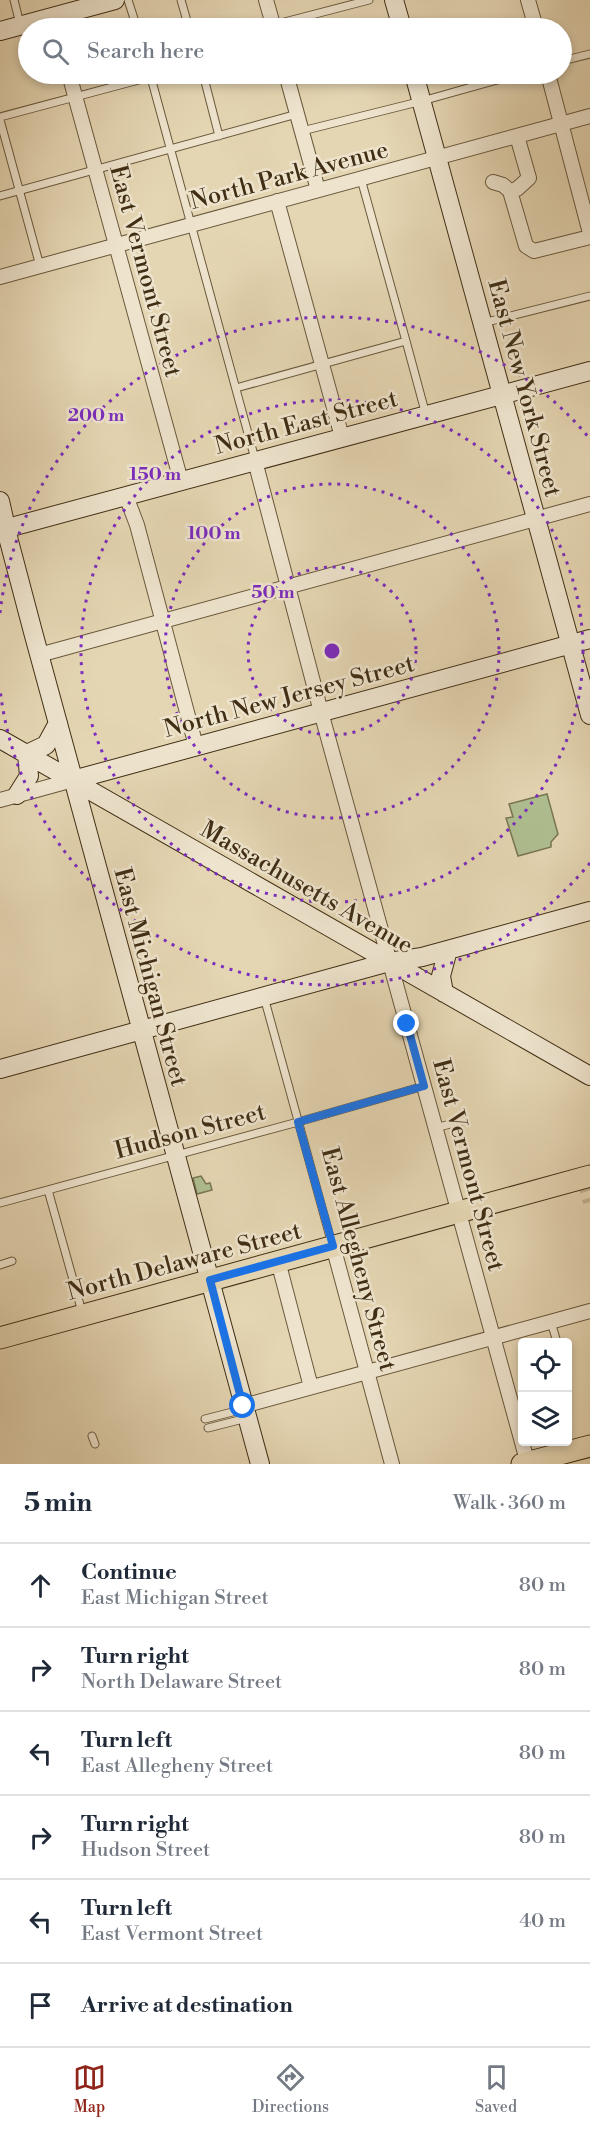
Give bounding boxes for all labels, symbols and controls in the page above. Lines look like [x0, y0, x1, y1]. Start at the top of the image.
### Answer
search box [18, 18, 572, 84]
icon: search [39, 35, 72, 68]
text: Search here [87, 38, 204, 65]
street label: North Park Avenue [187, 135, 392, 217]
street label: East Vermont Street [102, 162, 188, 381]
street label: East New York Street [481, 276, 568, 501]
street label: North East Street [211, 384, 402, 462]
text: 200 m [68, 404, 125, 427]
text: 150 m [129, 463, 182, 486]
text: 100 m [187, 522, 241, 545]
text: 50 m [251, 581, 295, 604]
centre of rings [322, 641, 342, 661]
street label: North New Jersey Street [161, 649, 418, 745]
street label: Massachusetts Avenue [195, 815, 418, 961]
street label: East Michigan Street [106, 865, 194, 1090]
route end [393, 1010, 419, 1036]
street label: East Vermont Street [425, 1056, 511, 1275]
street label: Hudson Street [112, 1097, 269, 1167]
street label: East Allegheny Street [314, 1144, 402, 1375]
street label: North Delaware Street [64, 1216, 305, 1308]
map controls [518, 1338, 572, 1446]
button: locate [518, 1338, 572, 1392]
route start [229, 1392, 255, 1418]
button: layers [518, 1392, 572, 1446]
text: 5 min [24, 1487, 92, 1519]
text: Walk · 360 m [453, 1491, 566, 1516]
text: Continue [81, 1559, 177, 1586]
icon: ahead [24, 1569, 57, 1602]
text: 80 m [519, 1573, 566, 1598]
text: East Michigan Street [81, 1586, 269, 1611]
text: Turn right [81, 1643, 189, 1670]
icon: right [24, 1653, 57, 1686]
text: 80 m [519, 1657, 566, 1682]
text: North Delaware Street [81, 1670, 282, 1695]
text: Turn left [81, 1727, 172, 1754]
icon: left [24, 1737, 57, 1770]
text: 80 m [519, 1741, 566, 1766]
text: East Allegheny Street [81, 1754, 273, 1779]
text: Turn right [81, 1811, 189, 1838]
icon: right [24, 1821, 57, 1854]
text: 80 m [519, 1825, 566, 1850]
text: Hudson Street [81, 1838, 210, 1863]
text: Turn left [81, 1895, 172, 1922]
icon: left [24, 1905, 57, 1938]
text: 40 m [519, 1909, 566, 1934]
text: East Vermont Street [81, 1922, 263, 1947]
icon: arrive [24, 1989, 57, 2022]
text: Arrive at destination [81, 1992, 293, 2019]
tab: Map [73, 2061, 106, 2117]
tab: Directions [252, 2061, 329, 2117]
tab: Saved [475, 2061, 517, 2117]

